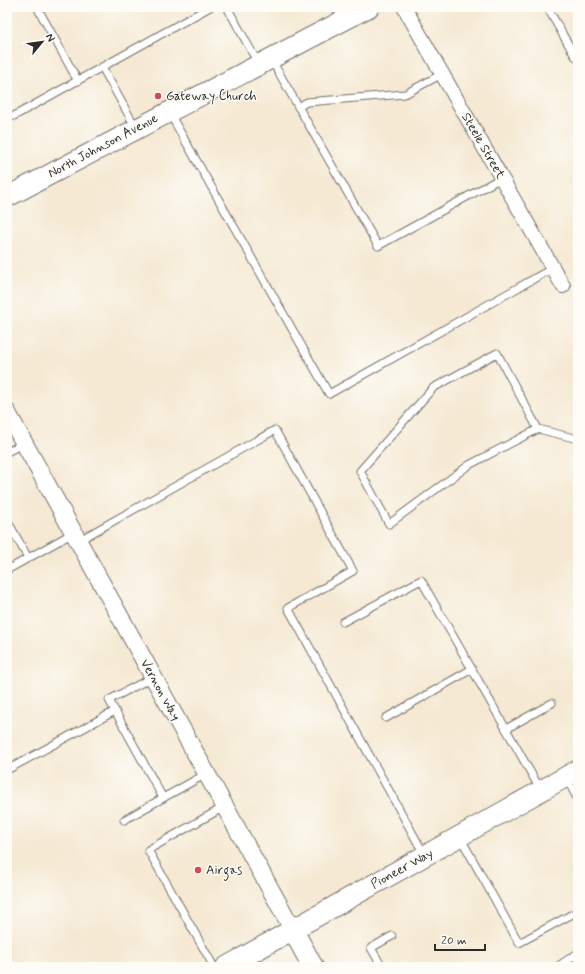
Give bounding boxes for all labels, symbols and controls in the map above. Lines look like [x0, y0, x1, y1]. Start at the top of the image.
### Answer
north arrow [22, 22, 62, 62]
text: N [42, 31, 58, 44]
place label: Gateway Church [166, 88, 257, 105]
marker: Gateway Church [153, 91, 163, 101]
street label: North Johnson Avenue [45, 110, 161, 182]
street label: Steele Street [457, 110, 509, 183]
street label: Vernon Way [136, 656, 184, 724]
street label: Pioneer Way [368, 845, 436, 893]
place label: Airgas [206, 862, 242, 881]
marker: Airgas [193, 865, 203, 875]
scale bar [435, 926, 485, 952]
text: 20 m [441, 933, 467, 949]

